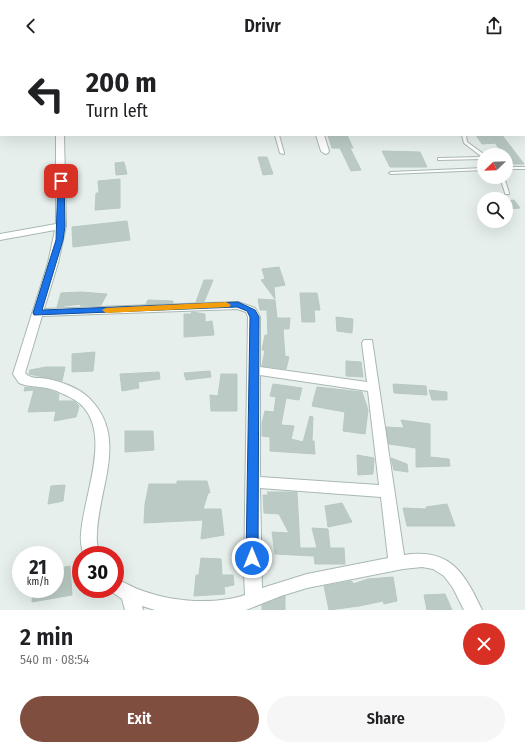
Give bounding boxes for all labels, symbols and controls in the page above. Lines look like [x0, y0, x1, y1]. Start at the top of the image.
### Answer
icon: back [20, 15, 42, 37]
text: Drivr [244, 15, 281, 37]
icon: share [483, 15, 505, 37]
text: 200 m [86, 66, 157, 99]
icon: left [20, 68, 72, 120]
text: Turn left [86, 100, 148, 122]
north arrow [477, 148, 513, 184]
map controls [477, 148, 513, 228]
pin [44, 164, 78, 198]
icon: arrive [50, 170, 72, 192]
button: search [477, 192, 513, 228]
position arrow [231, 537, 273, 579]
speed limit sign: 30 [72, 546, 124, 598]
text: 21 [29, 555, 47, 579]
text: km/h [27, 576, 49, 588]
text: 2 min [20, 623, 73, 651]
button: close [463, 623, 505, 665]
text: 540 m · 08:54 [20, 652, 89, 667]
button: Exit [20, 696, 259, 742]
button: Share [267, 696, 505, 742]

